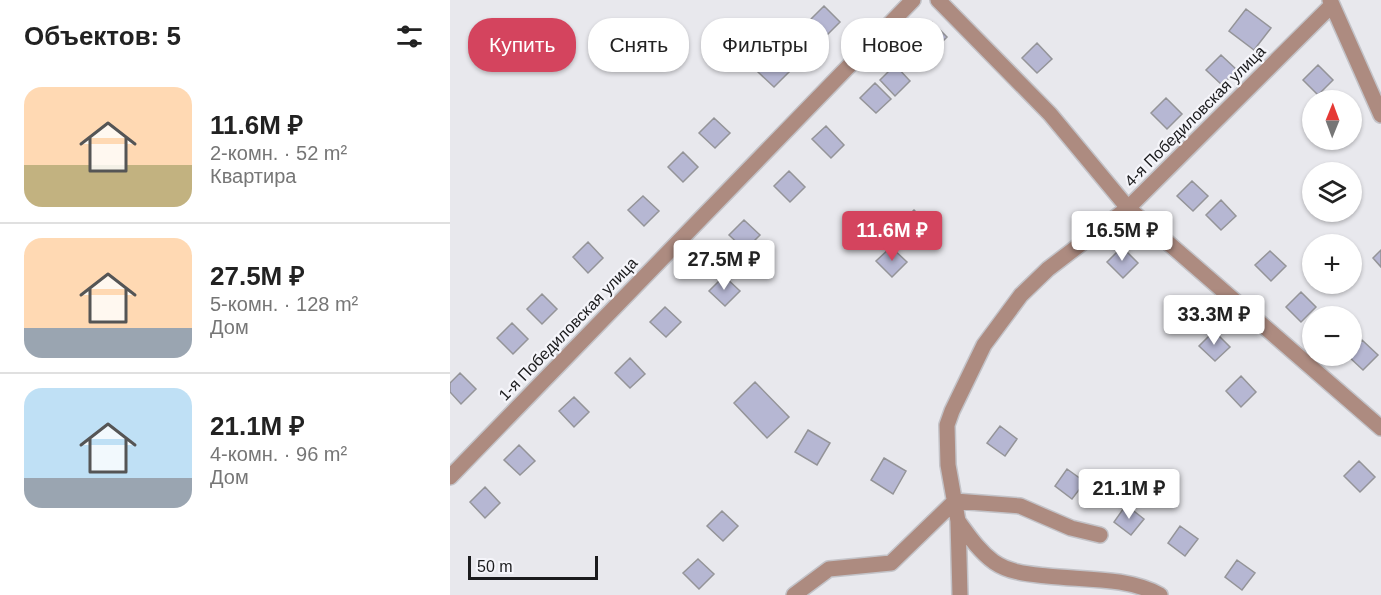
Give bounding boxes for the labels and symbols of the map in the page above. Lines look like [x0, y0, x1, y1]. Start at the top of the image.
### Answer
street label: 4-я Победиловская улица [1121, 42, 1269, 190]
north arrow [1302, 90, 1362, 150]
pin: 11.6M ₽ [837, 211, 947, 262]
pin: 16.5M ₽ [1067, 211, 1177, 262]
pin: 27.5M ₽ [669, 240, 779, 291]
street label: 1-я Победиловская улица [495, 254, 641, 404]
pin: 33.3M ₽ [1159, 295, 1269, 346]
pin: 21.1M ₽ [1074, 469, 1184, 520]
scale bar [468, 553, 598, 580]

